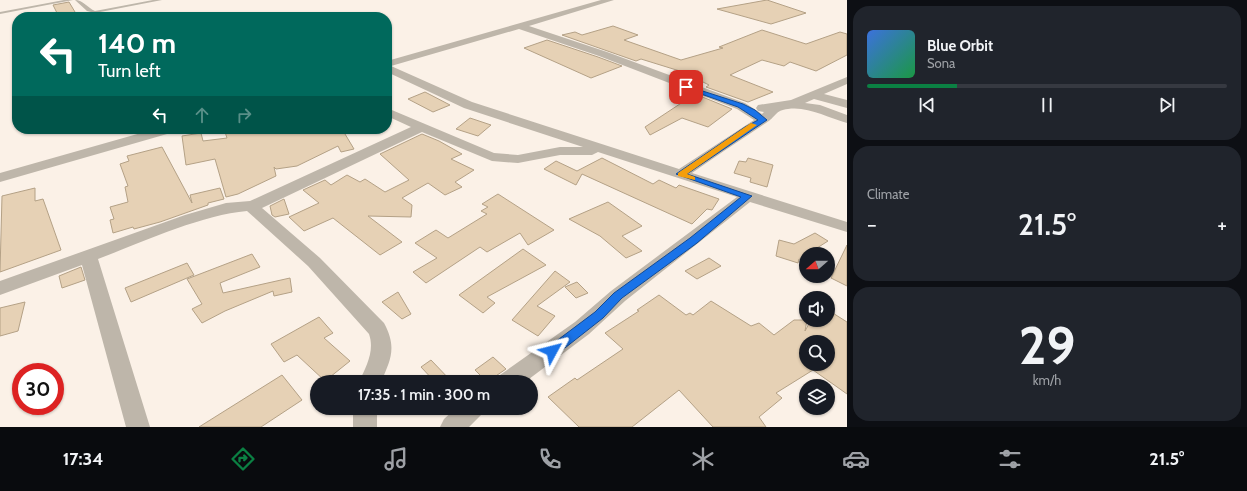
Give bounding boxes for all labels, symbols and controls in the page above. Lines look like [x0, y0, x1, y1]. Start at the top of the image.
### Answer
text: 140 m [98, 26, 176, 60]
icon: left [32, 28, 84, 80]
text: Blue Orbit [927, 37, 993, 55]
text: Sona [927, 55, 955, 71]
text: Turn left [98, 60, 161, 82]
pin [669, 70, 703, 104]
icon: arrive [675, 76, 697, 98]
icon: previous [916, 94, 938, 116]
icon: pause [1036, 94, 1058, 116]
icon: next [1156, 94, 1178, 116]
icon: left [149, 104, 171, 126]
icon: ahead [191, 104, 213, 126]
icon: right [233, 104, 255, 126]
text: Climate [867, 186, 909, 202]
text: 21.5° [1018, 206, 1076, 243]
text: − [867, 211, 877, 238]
text: + [1217, 211, 1227, 238]
north arrow [799, 247, 835, 283]
map controls [799, 247, 835, 415]
button: sound [799, 291, 835, 327]
text: 29 [1019, 314, 1075, 377]
position arrow [531, 330, 573, 372]
button: search [799, 335, 835, 371]
speed limit sign: 30 [12, 363, 64, 415]
text: km/h [1033, 372, 1061, 388]
button: layers [799, 379, 835, 415]
text: 17:35 · 1 min · 300 m [358, 386, 490, 404]
icon: directions [229, 445, 257, 473]
icon: music [382, 445, 410, 473]
icon: phone [536, 445, 564, 473]
icon: climate [689, 445, 717, 473]
icon: car [842, 445, 870, 473]
icon: filters [996, 445, 1024, 473]
text: 17:34 [63, 448, 103, 470]
text: 21.5° [1149, 448, 1184, 470]

